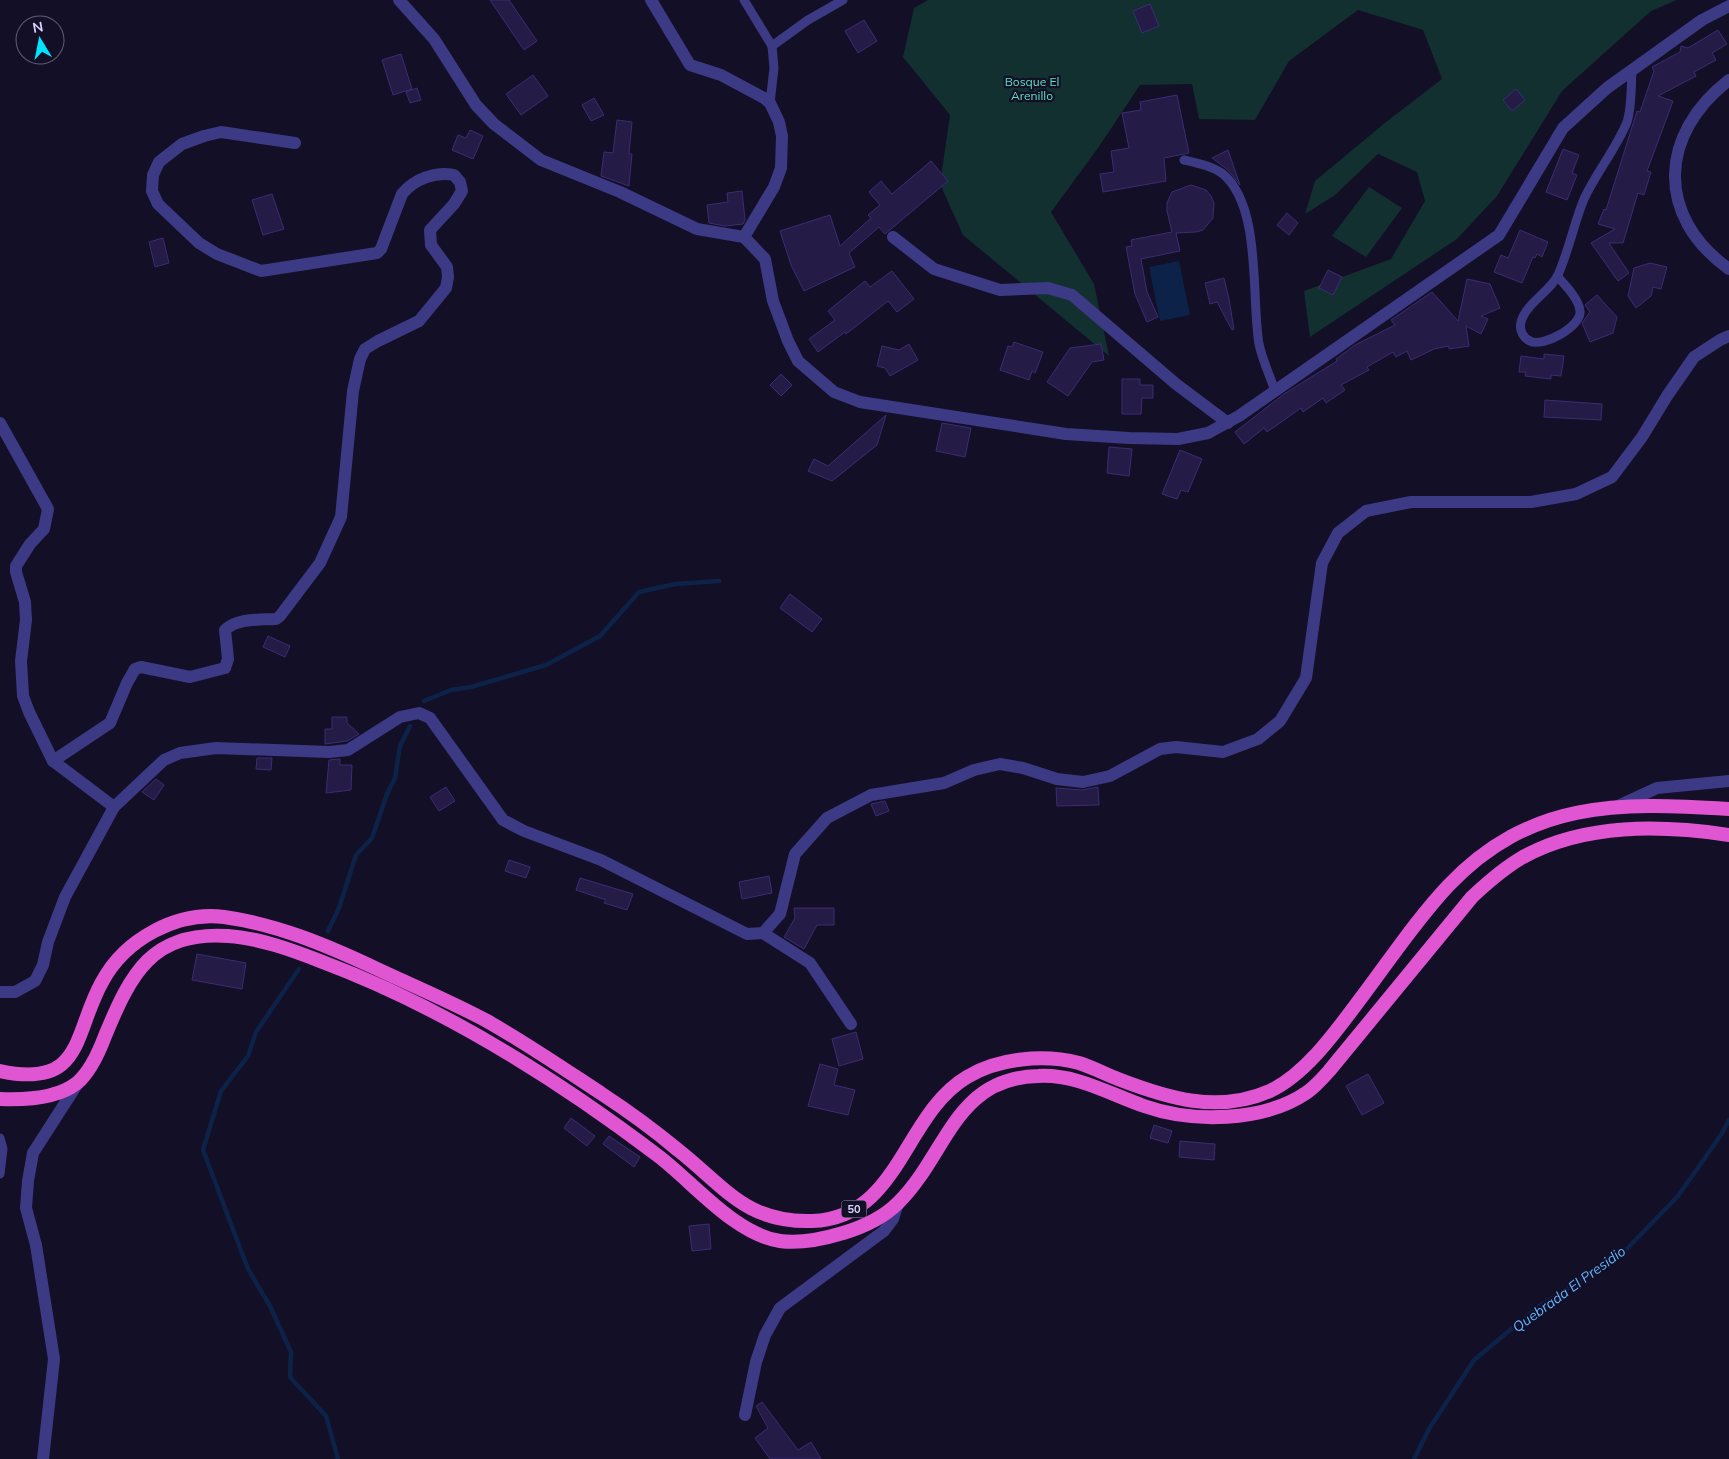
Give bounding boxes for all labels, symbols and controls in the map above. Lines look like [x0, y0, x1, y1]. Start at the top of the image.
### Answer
north arrow [15, 15, 65, 65]
text: N [31, 17, 45, 37]
park label: Bosque El Arenillo [1005, 74, 1059, 103]
road number: 50 [842, 1200, 866, 1218]
water label: Quebrada El Presidio [1509, 1242, 1629, 1336]

